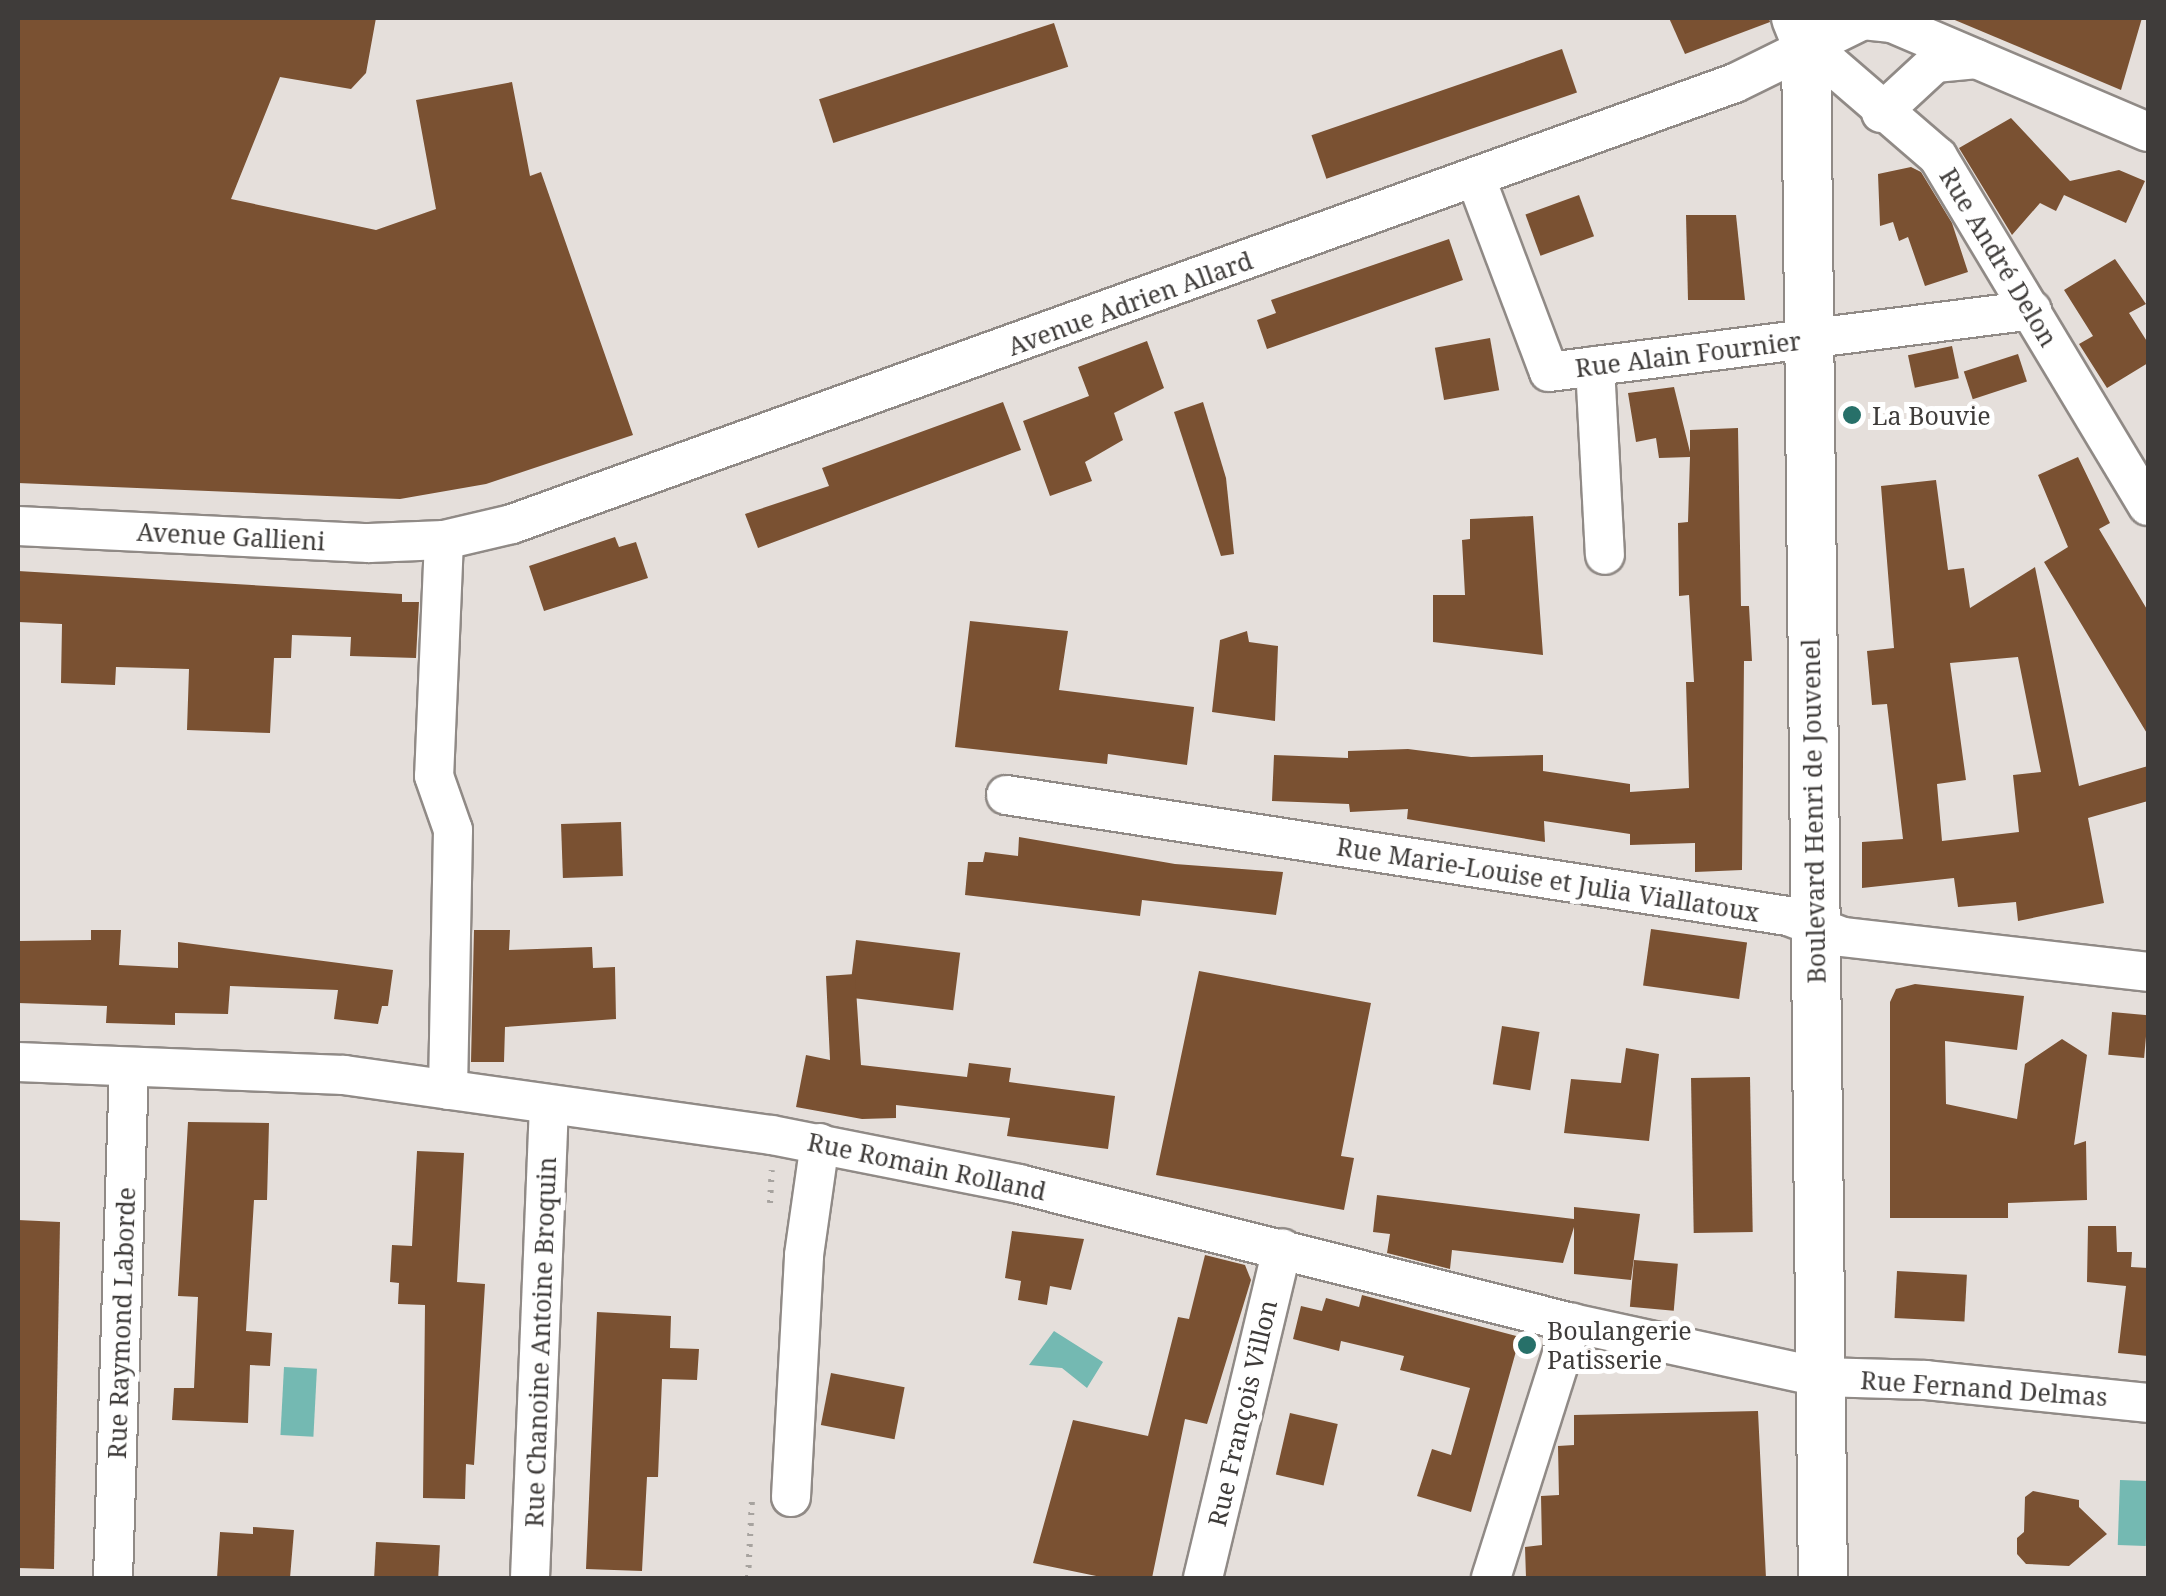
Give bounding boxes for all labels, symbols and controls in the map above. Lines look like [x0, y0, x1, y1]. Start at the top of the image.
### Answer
street label: Rue André Delon [1934, 162, 2064, 352]
street label: Avenue Adrien Allard [1003, 245, 1257, 361]
street label: Rue Alain Fournier [1573, 325, 1803, 383]
place label: La Bouvie [1872, 400, 1991, 430]
marker: La Bouvie [1841, 404, 1863, 426]
street label: Avenue Gallieni [136, 516, 326, 556]
street label: Boulevard Henri de Jouvenel [1795, 638, 1831, 984]
street label: Rue Marie-Louise et Julia Viallatoux [1335, 831, 1761, 927]
street label: Rue Romain Rolland [805, 1126, 1049, 1206]
street label: Rue Chanoine Antoine Broquin [519, 1156, 561, 1528]
street label: Rue Raymond Laborde [101, 1186, 141, 1460]
street label: Rue François Villon [1201, 1297, 1283, 1529]
place label: Boulangerie Patisserie [1547, 1316, 1692, 1375]
marker: Boulangerie Patisserie [1516, 1334, 1538, 1356]
street label: Rue Fernand Delmas [1860, 1364, 2108, 1412]

